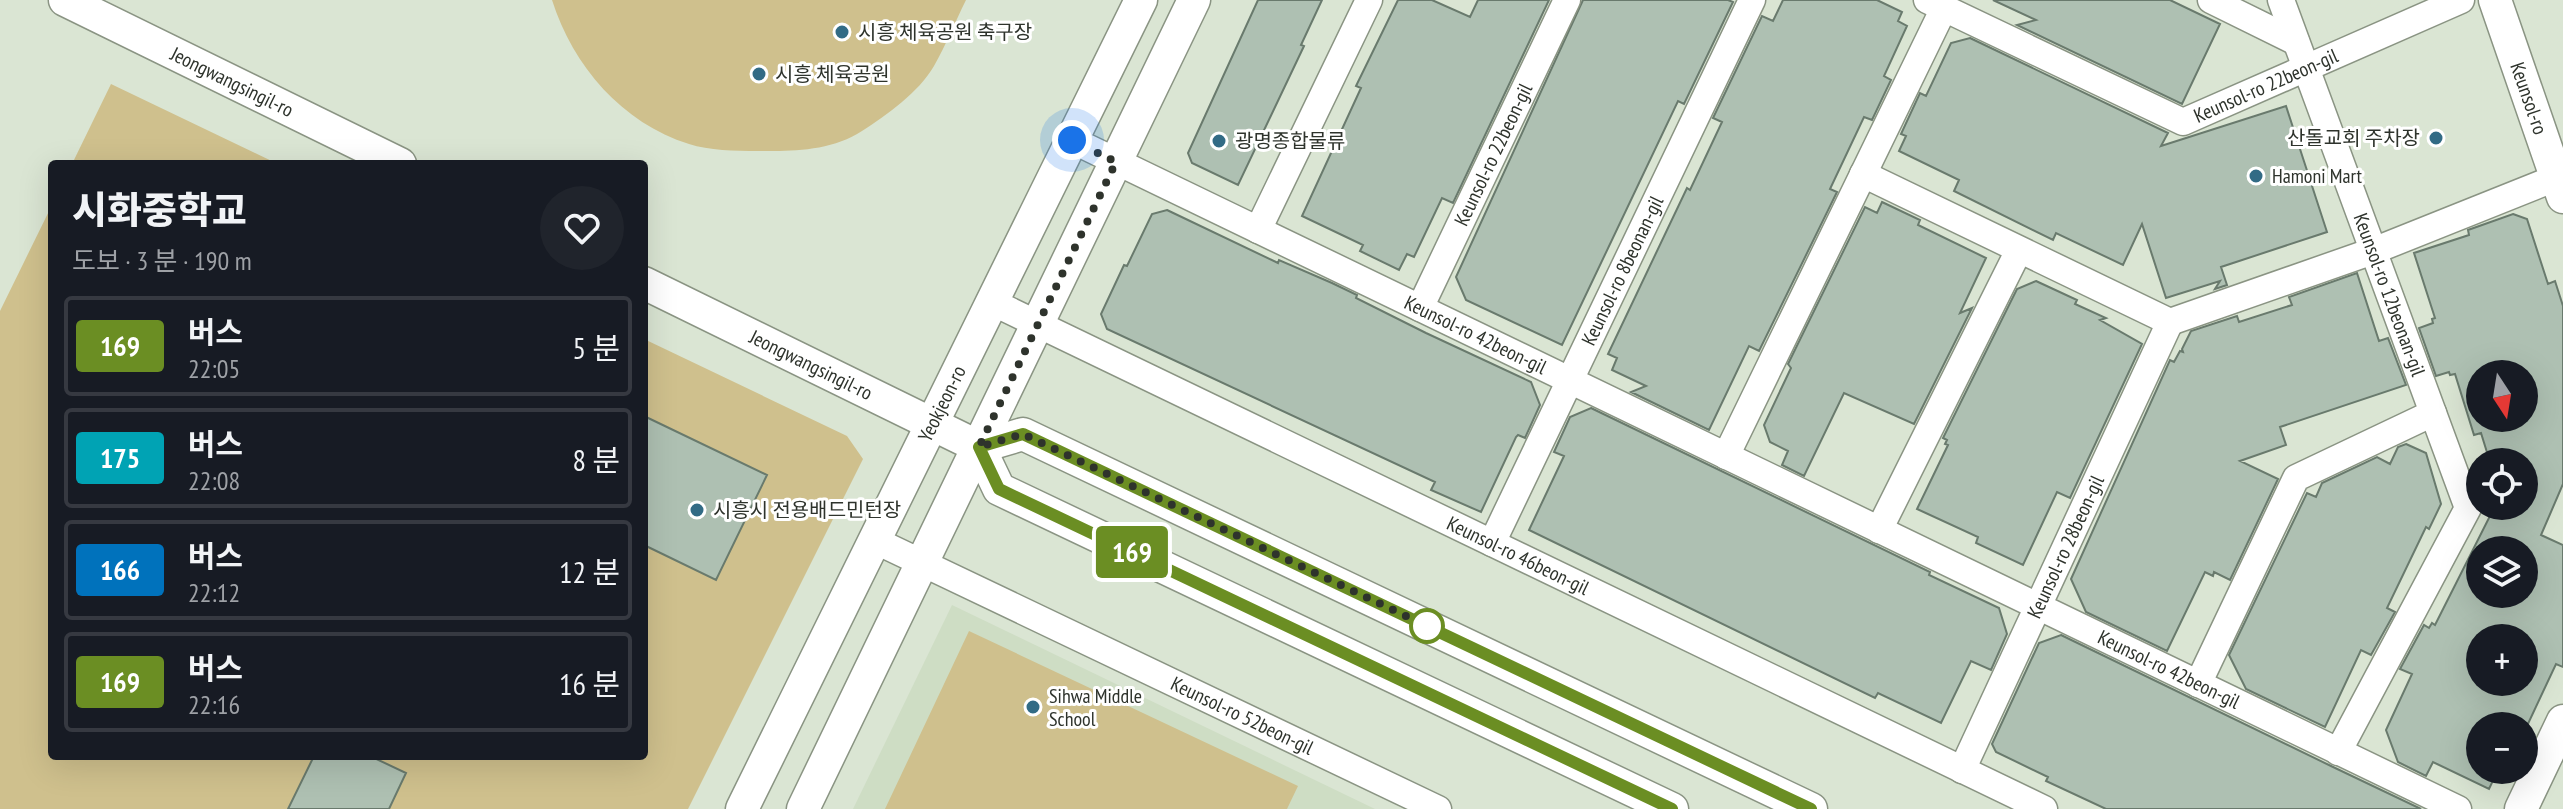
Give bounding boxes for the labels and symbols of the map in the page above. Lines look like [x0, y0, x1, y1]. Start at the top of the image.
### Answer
place label: 시흥 체육공원 축구장 [858, 19, 1032, 45]
marker: 시흥 체육공원 축구장 [833, 23, 851, 41]
street label: Jeongwangsingil-ro [165, 40, 298, 123]
street label: Keunsol-ro 22beon-gil [2190, 43, 2342, 129]
street label: Keunsol-ro [2504, 59, 2553, 138]
place label: 시흥 체육공원 [775, 61, 890, 87]
marker: 시흥 체육공원 [750, 65, 768, 83]
street label: Keunsol-ro 22beon-gil [1448, 79, 1538, 230]
your location [1052, 120, 1092, 160]
place label: 산돌교회 주차장 [2287, 125, 2420, 151]
place label: 광명종합물류 [1235, 128, 1345, 154]
marker: 산돌교회 주차장 [2427, 129, 2445, 147]
marker: 광명종합물류 [1210, 132, 1228, 150]
place label: Hamoni Mart [2272, 163, 2362, 189]
marker: Hamoni Mart [2247, 167, 2265, 185]
street label: Keunsol-ro 8beonan-gil [1576, 191, 1669, 350]
street label: Keunsol-ro 12beonan-gil [2348, 210, 2431, 380]
street label: Keunsol-ro 42beon-gil [1400, 289, 1551, 380]
street label: Jeongwangsingil-ro [744, 323, 877, 406]
north arrow [2466, 360, 2538, 432]
street label: Yeokjeon-ro [912, 361, 972, 446]
street label: Keunsol-ro 28beon-gil [2021, 471, 2110, 623]
place label: 시흥시 전용배드민턴장 [713, 497, 901, 523]
marker: 시흥시 전용배드민턴장 [688, 501, 706, 519]
street label: Keunsol-ro 46beon-gil [1443, 510, 1594, 601]
line badge: 169 [1086, 526, 1178, 578]
unlabelled marker [1410, 609, 1444, 643]
street label: Keunsol-ro 42beon-gil [2094, 624, 2245, 715]
street label: Keunsol-ro 52beon-gil [1167, 671, 1318, 761]
place label: Sihwa Middle School [1049, 683, 1142, 732]
marker: Sihwa Middle School [1024, 698, 1042, 716]

